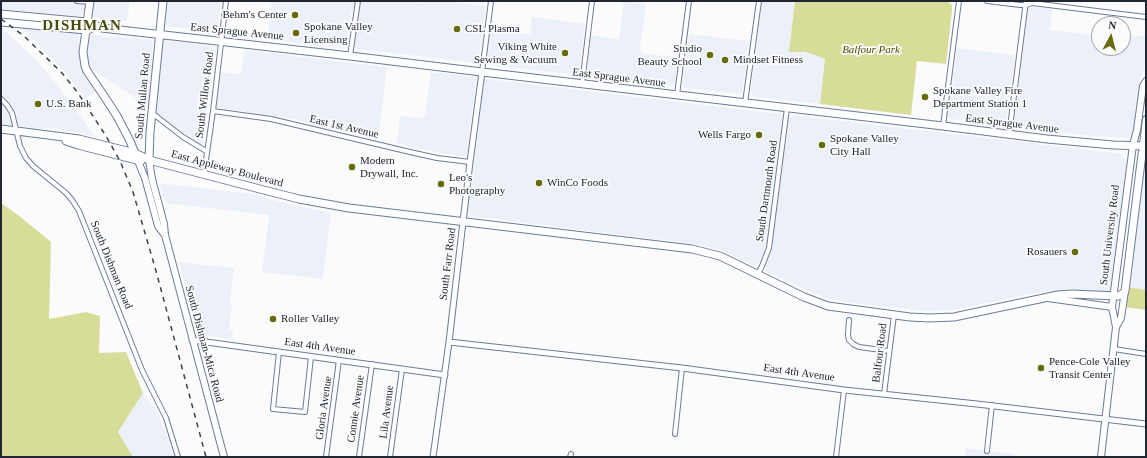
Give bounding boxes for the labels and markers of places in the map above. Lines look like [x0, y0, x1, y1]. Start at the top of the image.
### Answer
place label: Behm's Center [222, 8, 287, 22]
marker: Behm's Center [290, 10, 300, 20]
place label: Spokane Valley Licensing [304, 20, 373, 46]
place label: CSL Plasma [465, 22, 520, 36]
marker: CSL Plasma [452, 24, 462, 34]
marker: Spokane Valley Licensing [291, 28, 301, 38]
place label: Viking White Sewing & Vacuum [474, 40, 557, 66]
place label: Studio Beauty School [638, 42, 702, 68]
marker: Viking White Sewing & Vacuum [560, 48, 570, 58]
marker: Studio Beauty School [705, 50, 715, 60]
place label: Mindset Fitness [733, 53, 803, 67]
marker: Mindset Fitness [720, 55, 730, 65]
place label: Spokane Valley Fire Department Station 1 [933, 84, 1027, 110]
marker: Spokane Valley Fire Department Station 1 [920, 92, 930, 102]
place label: U.S. Bank [46, 97, 92, 111]
marker: U.S. Bank [33, 99, 43, 109]
place label: Wells Fargo [698, 128, 751, 142]
marker: Wells Fargo [754, 130, 764, 140]
place label: Spokane Valley City Hall [830, 132, 899, 158]
marker: Spokane Valley City Hall [817, 140, 827, 150]
place label: Modern Drywall, Inc. [360, 154, 418, 180]
marker: Modern Drywall, Inc. [347, 162, 357, 172]
place label: Leo's Photography [449, 171, 505, 197]
place label: WinCo Foods [547, 176, 608, 190]
marker: WinCo Foods [534, 178, 544, 188]
marker: Leo's Photography [436, 179, 446, 189]
place label: Rosauers [1027, 245, 1067, 259]
marker: Rosauers [1070, 247, 1080, 257]
place label: Roller Valley [281, 312, 339, 326]
marker: Roller Valley [268, 314, 278, 324]
place label: Pence-Cole Valley Transit Center [1049, 355, 1131, 381]
marker: Pence-Cole Valley Transit Center [1036, 363, 1046, 373]

